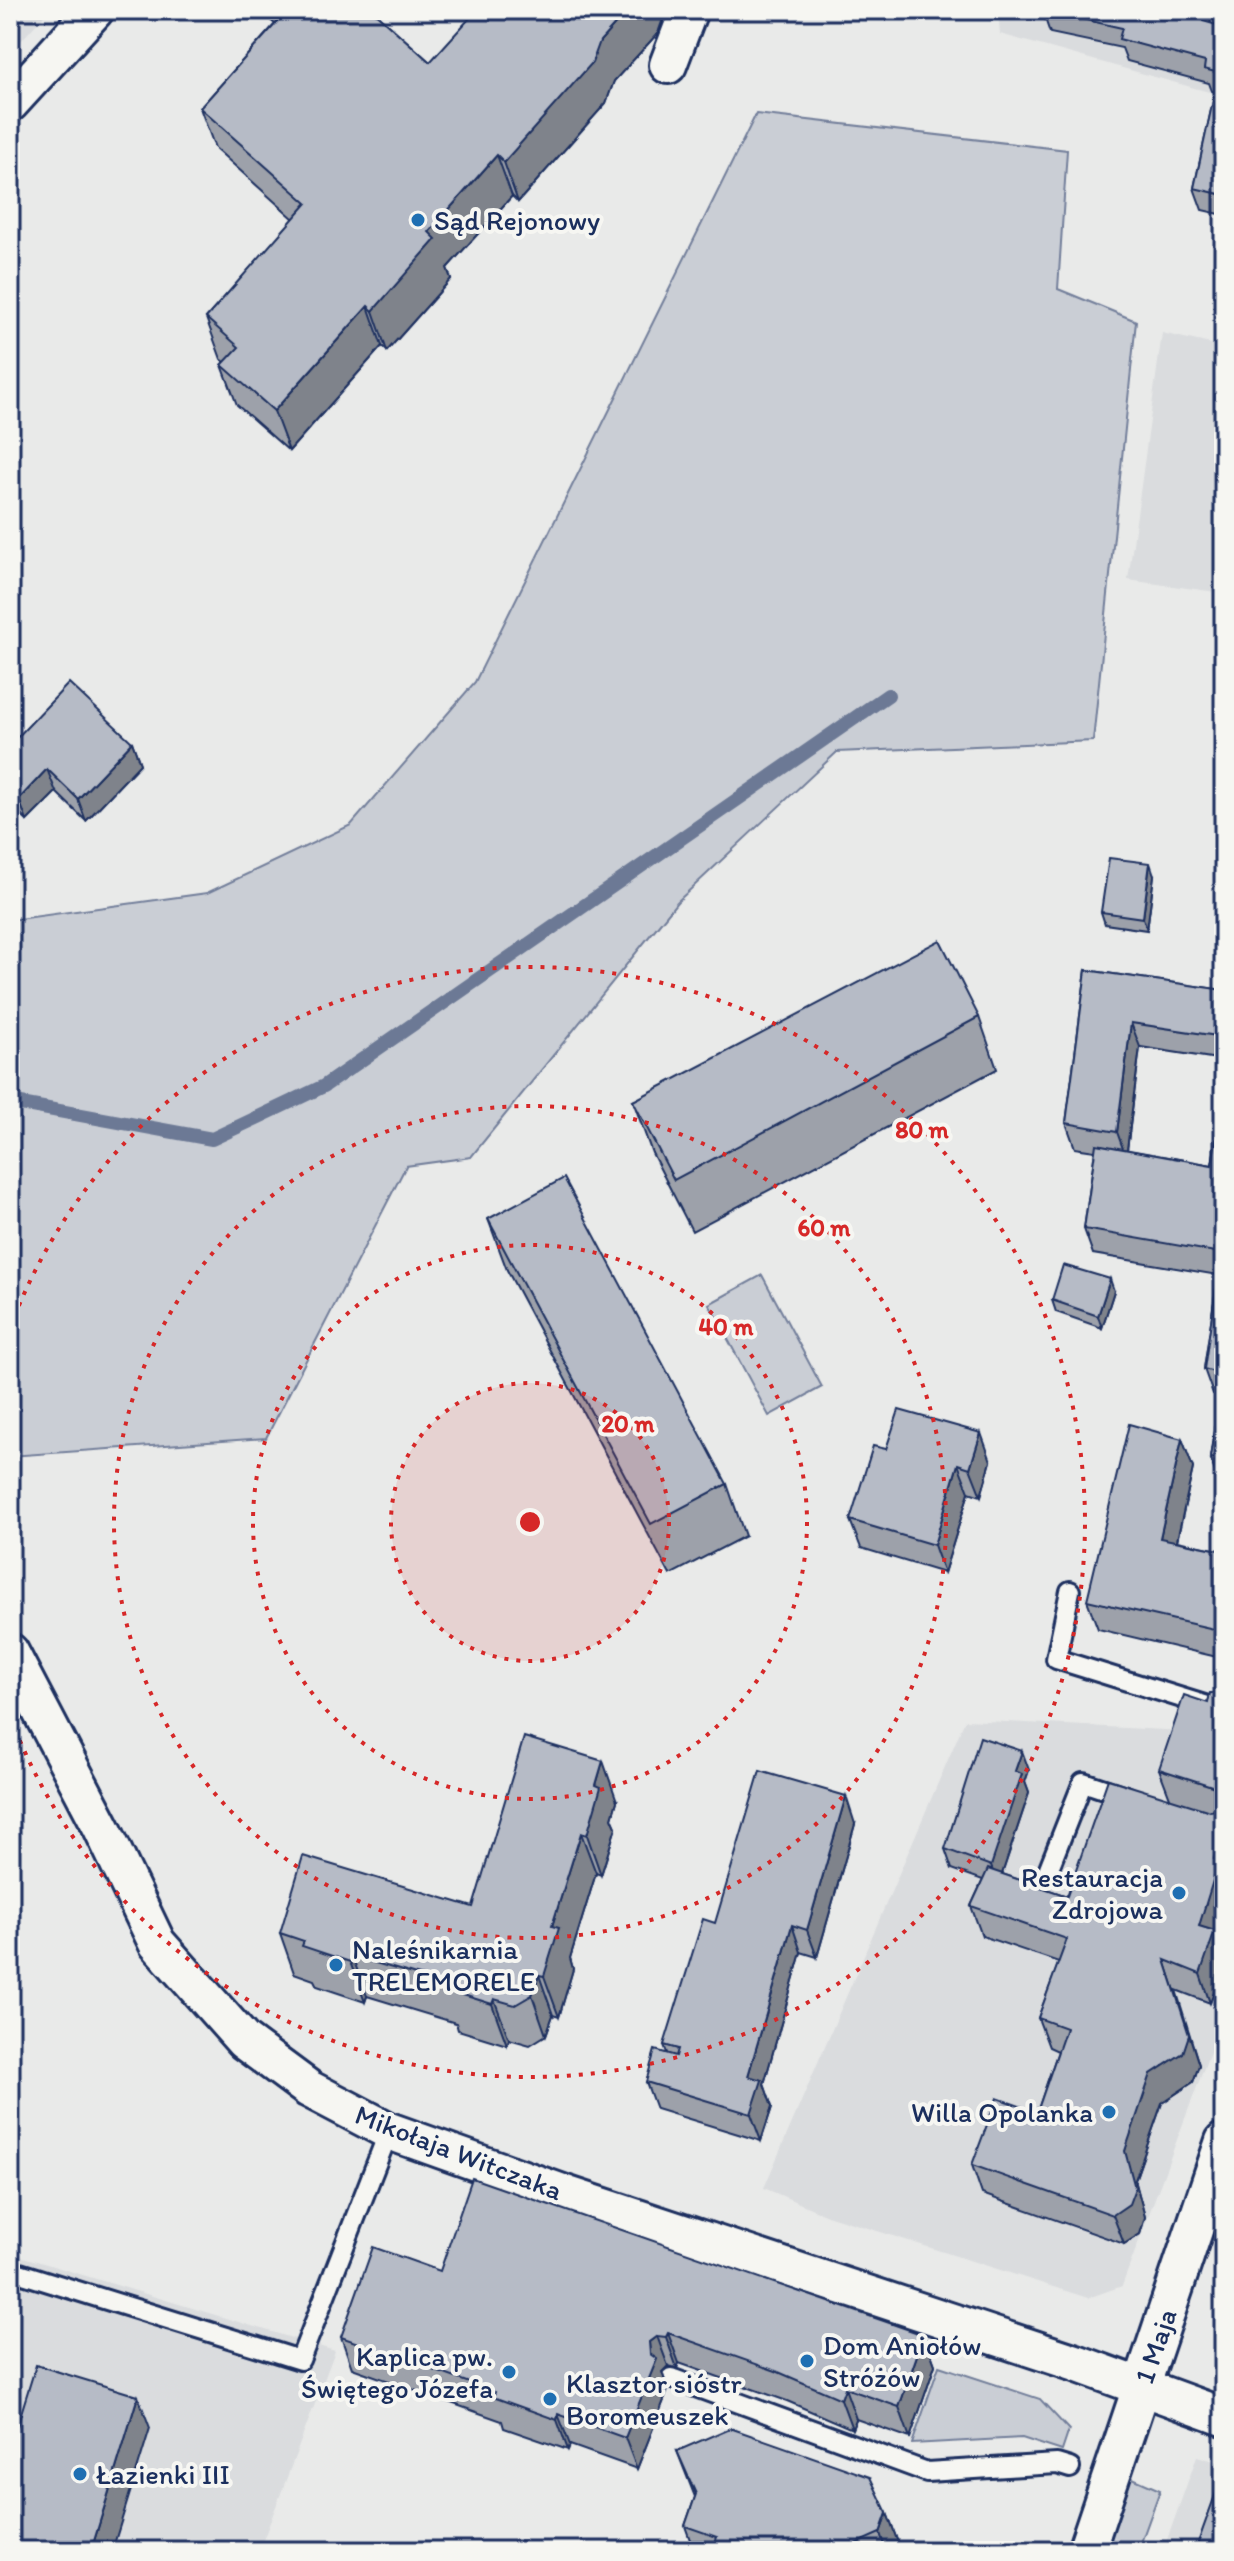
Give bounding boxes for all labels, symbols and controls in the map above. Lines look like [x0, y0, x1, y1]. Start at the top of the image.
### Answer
place label: Sąd Rejonowy [434, 203, 600, 237]
marker: Sąd Rejonowy [409, 211, 427, 229]
text: 80 m [895, 1115, 950, 1144]
text: 60 m [797, 1213, 851, 1242]
text: 40 m [699, 1312, 754, 1341]
text: 20 m [602, 1409, 655, 1438]
centre of rings [516, 1508, 544, 1536]
place label: Restauracja Zdrojowa [1021, 1860, 1163, 1926]
marker: Restauracja Zdrojowa [1170, 1884, 1188, 1902]
place label: Naleśnikarnia TRELEMORELE [352, 1932, 535, 1998]
marker: Naleśnikarnia TRELEMORELE [327, 1956, 345, 1974]
place label: Willa Opolanka [911, 2095, 1093, 2129]
street label: Mikołaja Witczaka [351, 2097, 568, 2207]
marker: Willa Opolanka [1100, 2103, 1118, 2121]
street label: 1 Maja [1126, 2304, 1184, 2388]
place label: Dom Aniołów Stróżów [823, 2328, 981, 2394]
place label: Kaplica pw. Świętego Józefa [301, 2339, 493, 2405]
marker: Dom Aniołów Stróżów [798, 2352, 816, 2370]
marker: Kaplica pw. Świętego Józefa [500, 2363, 518, 2381]
place label: Klasztor sióstr Boromeuszek [566, 2366, 742, 2432]
marker: Klasztor sióstr Boromeuszek [541, 2390, 559, 2408]
place label: Łazienki III [96, 2457, 230, 2491]
marker: Łazienki III [71, 2465, 89, 2483]

